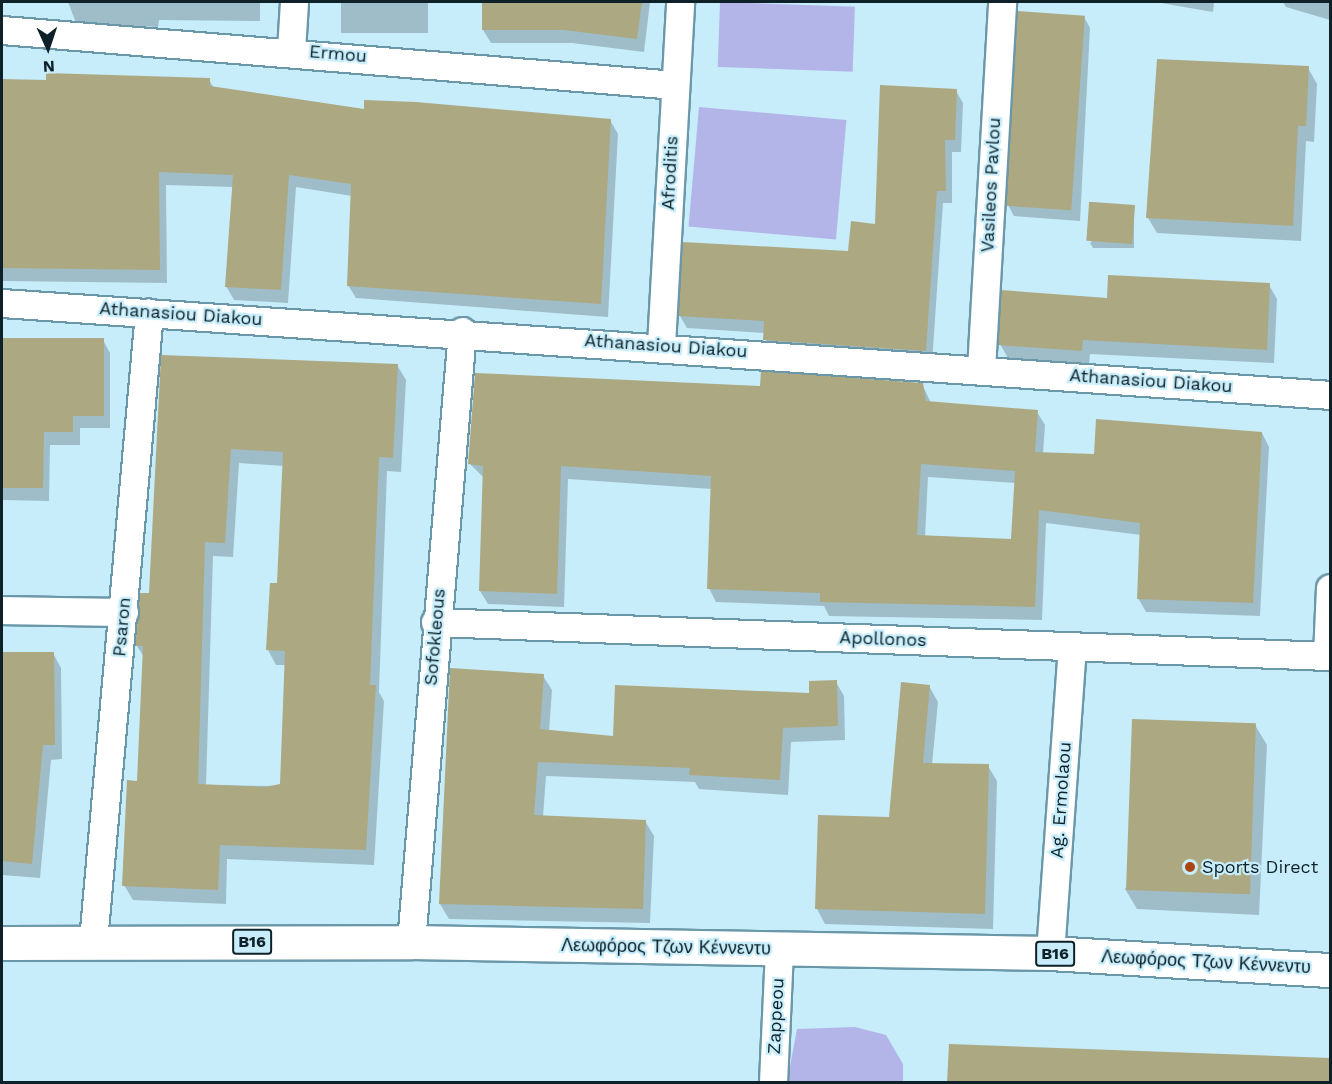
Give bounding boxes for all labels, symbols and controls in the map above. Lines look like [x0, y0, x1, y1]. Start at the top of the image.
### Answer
north arrow [18, 18, 78, 78]
street label: Ermou [308, 41, 368, 67]
text: N [43, 57, 55, 76]
street label: Vasileos Pavlou [977, 117, 1005, 253]
street label: Afroditis [657, 135, 683, 211]
street label: Athanasiou Diakou [99, 298, 263, 330]
street label: Athanasiou Diakou [584, 330, 748, 362]
street label: Athanasiou Diakou [1069, 365, 1233, 397]
street label: Sofokleous [420, 588, 450, 686]
street label: Psaron [109, 596, 135, 658]
street label: Apollonos [839, 627, 927, 651]
street label: Ag. Ermolaou [1046, 741, 1076, 859]
place label: Sports Direct [1202, 856, 1318, 878]
marker: Sports Direct [1183, 860, 1197, 874]
road number: B16 [231, 929, 273, 955]
street label: Λεωφόρος Τζων Κέννεντυ [561, 934, 771, 960]
road number: B16 [1034, 941, 1076, 967]
street label: Λεωφόρος Τζων Κέννεντυ [1101, 946, 1311, 978]
street label: Zappeou [763, 977, 789, 1055]

